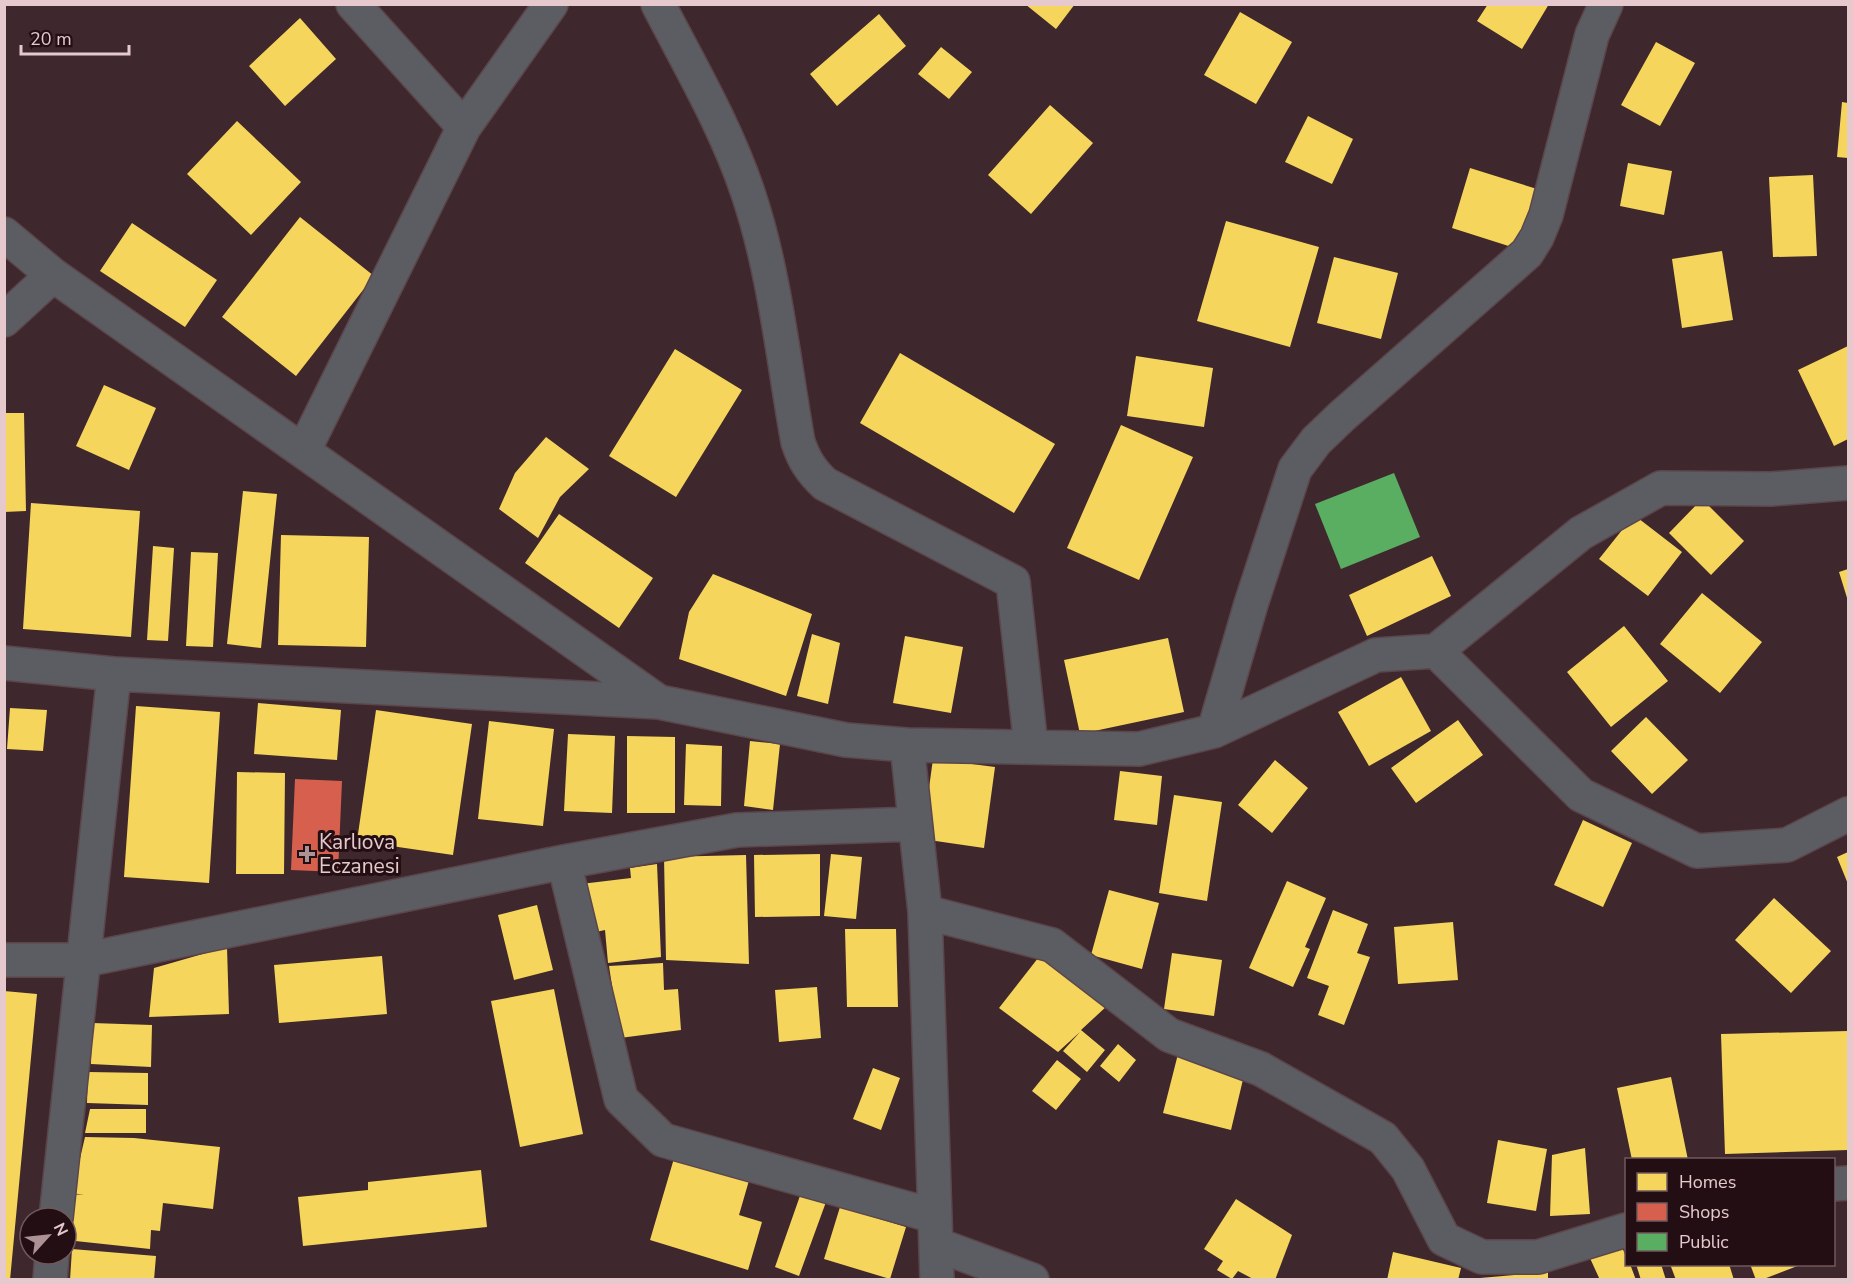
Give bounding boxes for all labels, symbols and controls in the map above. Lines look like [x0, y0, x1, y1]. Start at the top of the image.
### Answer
scale bar [21, 18, 129, 56]
text: 20 m [30, 27, 72, 51]
place label: Karlıova Eczanesi [319, 828, 400, 880]
marker: Karlıova Eczanesi [300, 847, 314, 861]
legend [1625, 1158, 1835, 1266]
text: Homes [1679, 1170, 1736, 1194]
text: Shops [1679, 1200, 1729, 1224]
north arrow [18, 1206, 78, 1266]
text: N [48, 1219, 73, 1240]
text: Public [1679, 1230, 1729, 1254]

